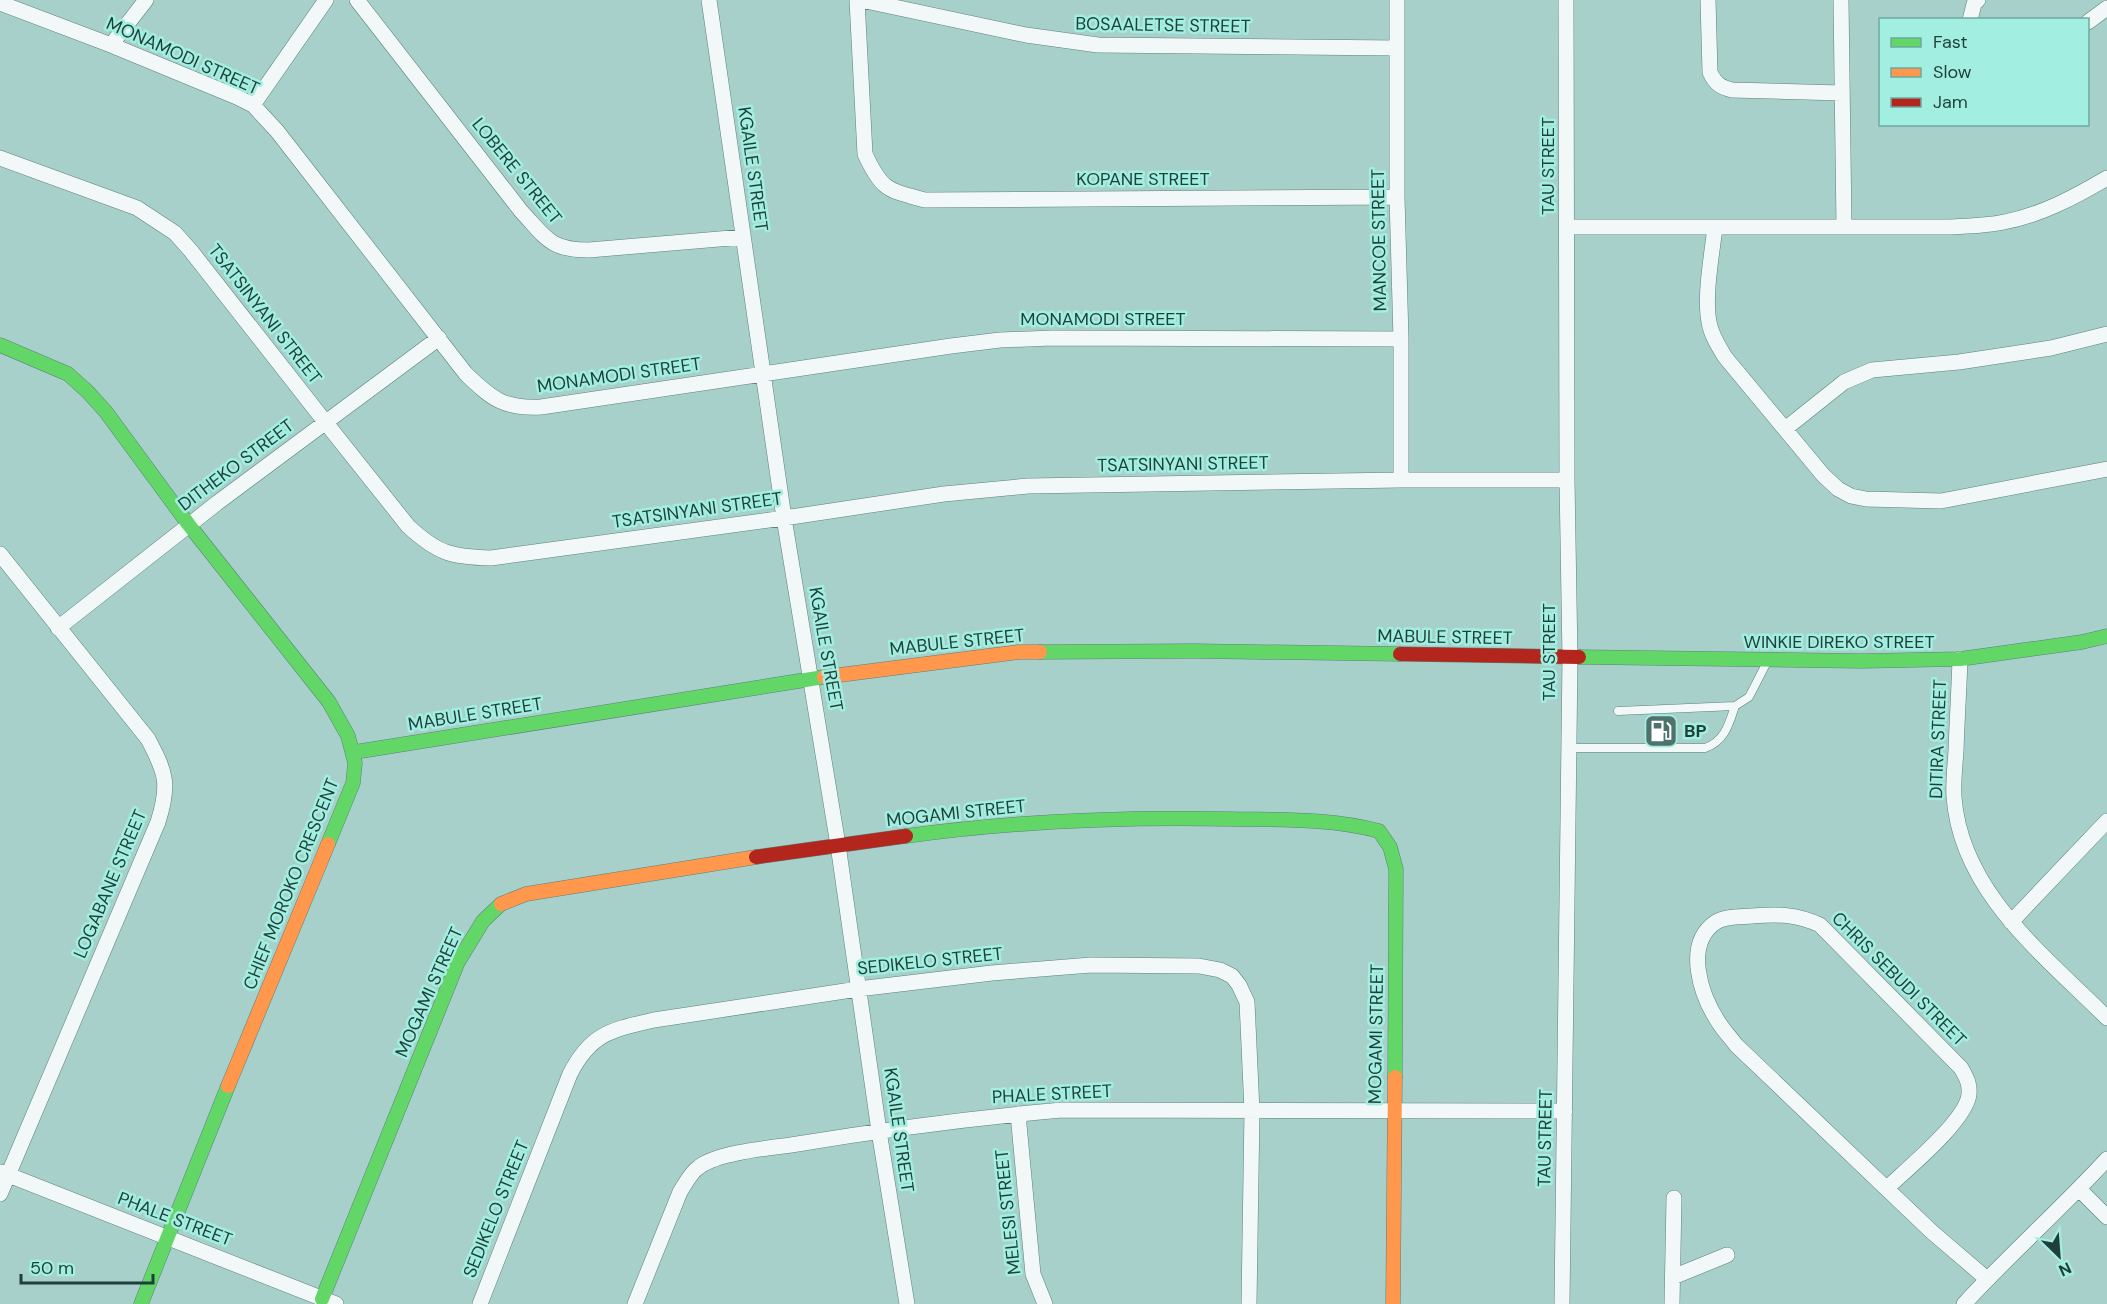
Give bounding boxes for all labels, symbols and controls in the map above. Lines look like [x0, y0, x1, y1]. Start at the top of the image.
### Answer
street label: MONAMODI STREET [103, 11, 263, 101]
street label: BOSAALETSE STREET [1075, 11, 1251, 39]
legend [1879, 18, 2089, 126]
text: Fast [1933, 30, 1968, 54]
text: Slow [1933, 60, 1972, 84]
text: Jam [1933, 90, 1968, 114]
street label: KGAILE STREET [732, 105, 774, 233]
street label: LOBERE STREET [467, 113, 567, 229]
street label: TAU STREET [1536, 117, 1560, 215]
street label: KOPANE STREET [1076, 167, 1210, 191]
street label: MANCOE STREET [1366, 168, 1392, 312]
street label: TSATSINYANI STREET [203, 239, 327, 389]
street label: MONAMODI STREET [1020, 307, 1186, 331]
street label: MONAMODI STREET [535, 352, 703, 398]
street label: DITHEKO STREET [173, 414, 299, 516]
street label: TSATSINYANI STREET [1097, 451, 1269, 477]
street label: TSATSINYANI STREET [610, 486, 784, 534]
street label: KGAILE STREET [803, 585, 849, 713]
street label: TAU STREET [1537, 603, 1561, 701]
street label: MABULE STREET [888, 623, 1026, 661]
street label: MABULE STREET [1377, 624, 1513, 650]
street label: WINKIE DIREKO STREET [1743, 630, 1935, 654]
street label: DITIRA STREET [1924, 679, 1952, 799]
street label: MABULE STREET [406, 692, 544, 736]
fuel station icon: BP [1643, 713, 1679, 749]
place label: BP [1684, 719, 1707, 743]
street label: CHIEF MOROKO CRESCENT [238, 775, 344, 993]
street label: MOGAMI STREET [885, 794, 1027, 832]
street label: LOGABANE STREET [68, 806, 152, 962]
street label: CHRIS SEBUDI STREET [1826, 906, 1972, 1052]
street label: MOGAMI STREET [390, 923, 468, 1061]
street label: SEDIKELO STREET [856, 941, 1004, 981]
street label: MOGAMI STREET [1363, 964, 1389, 1104]
street label: KGAILE STREET [878, 1066, 920, 1194]
street label: PHALE STREET [991, 1079, 1113, 1109]
street label: TAU STREET [1532, 1089, 1558, 1187]
street label: SEDIKELO STREET [457, 1137, 535, 1281]
street label: MELESI STREET [989, 1148, 1027, 1276]
street label: PHALE STREET [114, 1186, 236, 1252]
north arrow [2029, 1226, 2089, 1286]
scale bar [21, 1247, 153, 1285]
text: 50 m [30, 1256, 74, 1280]
text: N [2055, 1257, 2075, 1281]

